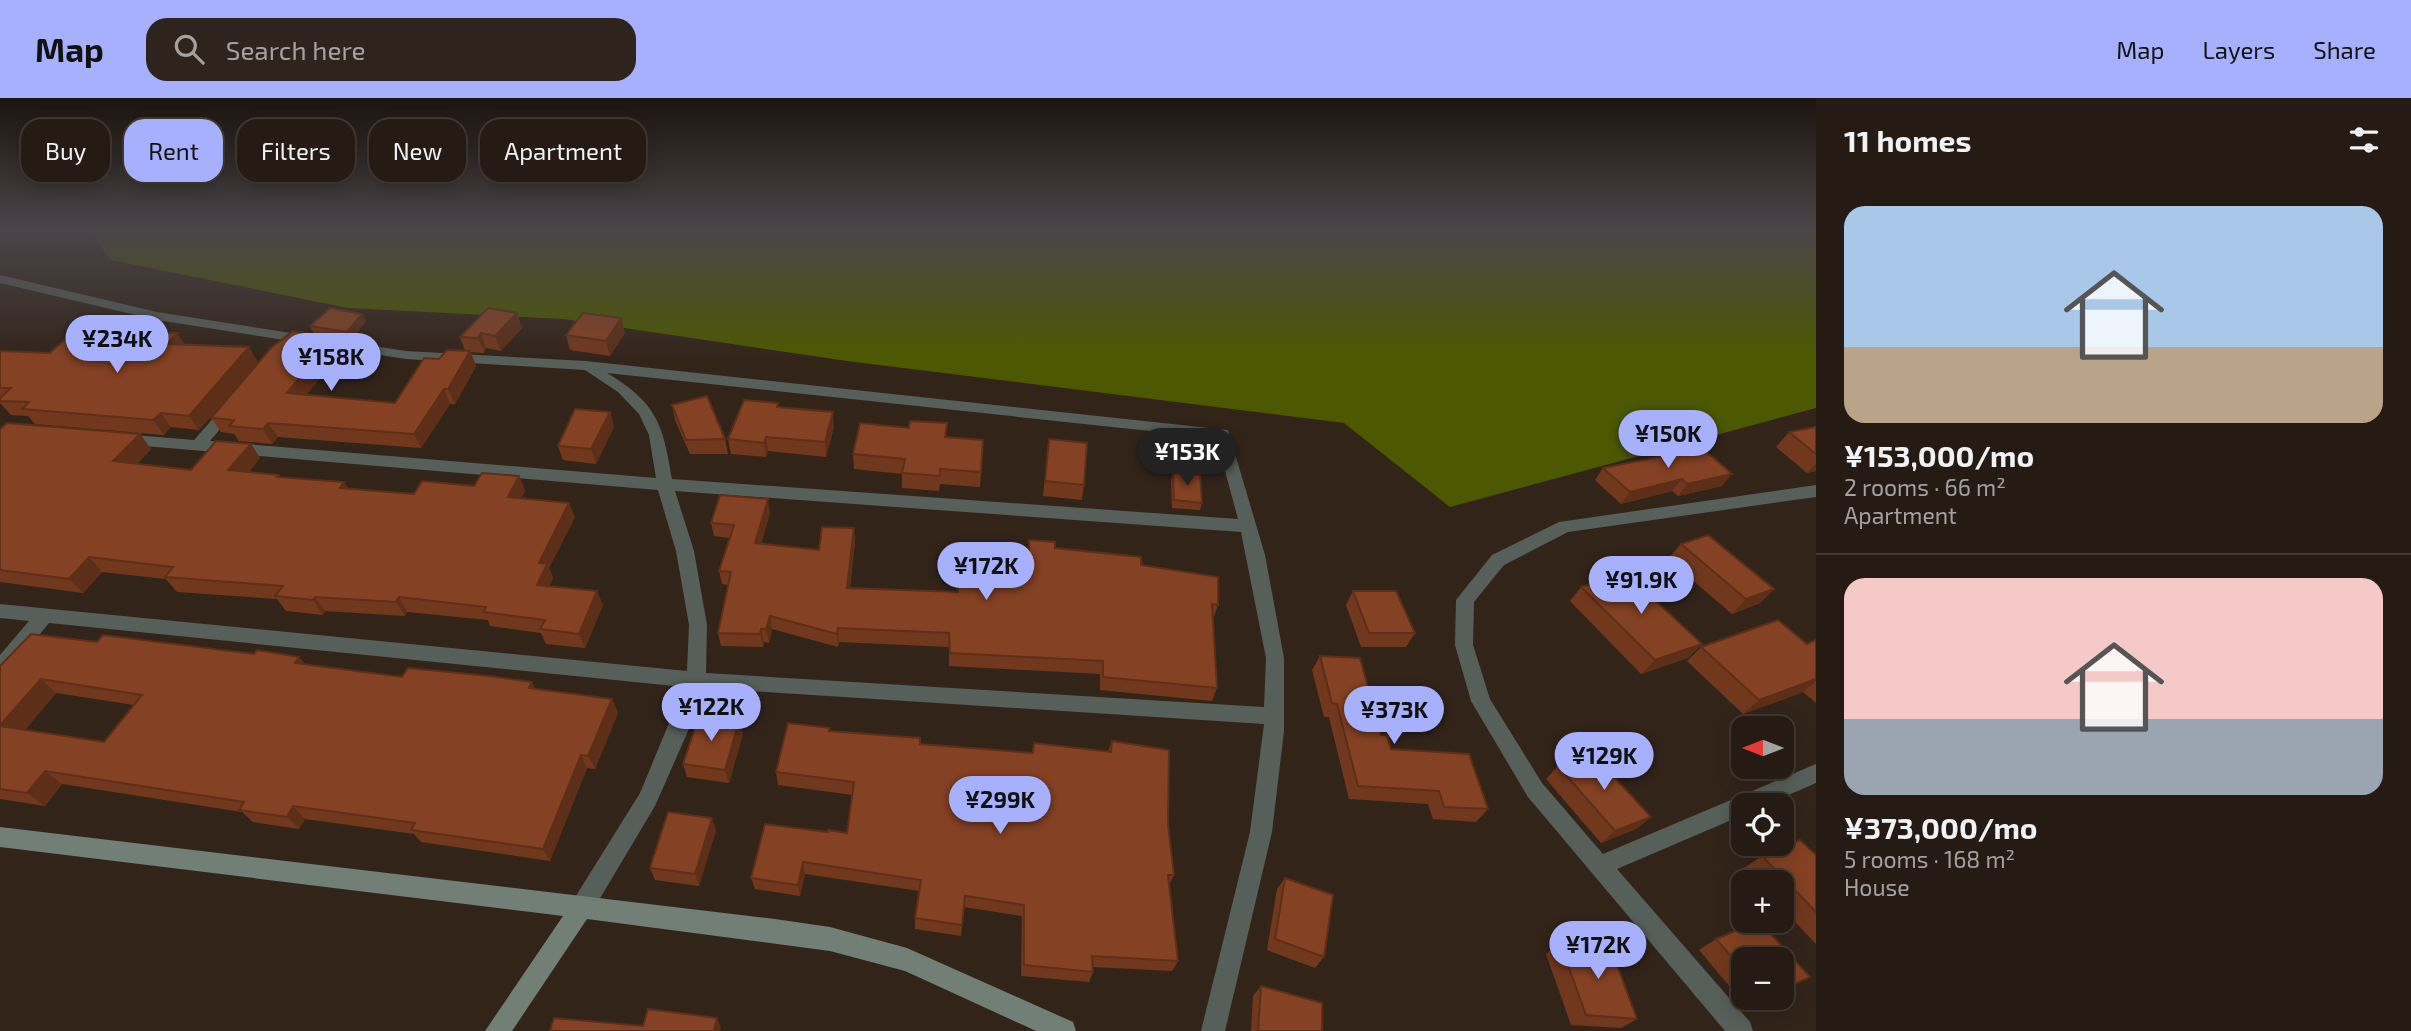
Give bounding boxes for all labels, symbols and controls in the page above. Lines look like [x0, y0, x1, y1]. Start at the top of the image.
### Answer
search box [146, 18, 636, 81]
text: Map [35, 29, 104, 69]
icon: search [170, 30, 208, 68]
text: Search here [226, 34, 365, 65]
text: Map [2116, 35, 2164, 64]
text: Layers [2202, 35, 2275, 64]
text: Share [2313, 35, 2376, 64]
chip: Buy [21, 119, 110, 182]
chip: Rent [124, 119, 223, 182]
chip: Filters [237, 119, 355, 182]
chip: New [369, 119, 466, 182]
chip: Apartment [480, 119, 646, 182]
icon: filters [2345, 121, 2383, 159]
text: 11 homes [1844, 122, 1971, 158]
icon: home [2051, 252, 2177, 378]
pin: ¥234K [68, 316, 166, 375]
text: ¥234K [82, 324, 152, 352]
pin: ¥158K [282, 334, 380, 393]
text: ¥158K [298, 342, 364, 370]
pin: ¥150K [1619, 410, 1717, 470]
text: ¥150K [1635, 419, 1702, 447]
pin: ¥153K [1138, 428, 1236, 488]
text: ¥153K [1154, 437, 1220, 465]
text: ¥153,000/mo [1844, 437, 2034, 473]
text: 2 rooms · 66 m² [1844, 473, 2006, 501]
text: Apartment [1844, 501, 1957, 529]
pin: ¥172K [937, 542, 1035, 602]
text: ¥172K [953, 551, 1019, 579]
pin: ¥91.9K [1584, 556, 1698, 616]
text: ¥91.9K [1605, 565, 1677, 593]
icon: home [2051, 624, 2177, 750]
pin: ¥122K [662, 684, 760, 743]
pin: ¥373K [1345, 686, 1443, 746]
text: ¥122K [678, 692, 744, 720]
text: ¥373K [1360, 695, 1428, 723]
north arrow [1731, 716, 1794, 779]
map controls [1731, 716, 1794, 1010]
pin: ¥129K [1555, 732, 1653, 792]
text: ¥129K [1571, 741, 1637, 769]
pin: ¥299K [951, 776, 1049, 836]
text: ¥299K [965, 785, 1035, 813]
button: locate [1731, 793, 1794, 856]
text: ¥373,000/mo [1844, 809, 2038, 845]
text: 5 rooms · 168 m² [1844, 845, 2015, 873]
button: + [1731, 870, 1794, 933]
text: House [1844, 873, 1910, 901]
pin: ¥172K [1549, 922, 1647, 981]
text: ¥172K [1565, 930, 1631, 958]
button: − [1731, 947, 1794, 1010]

